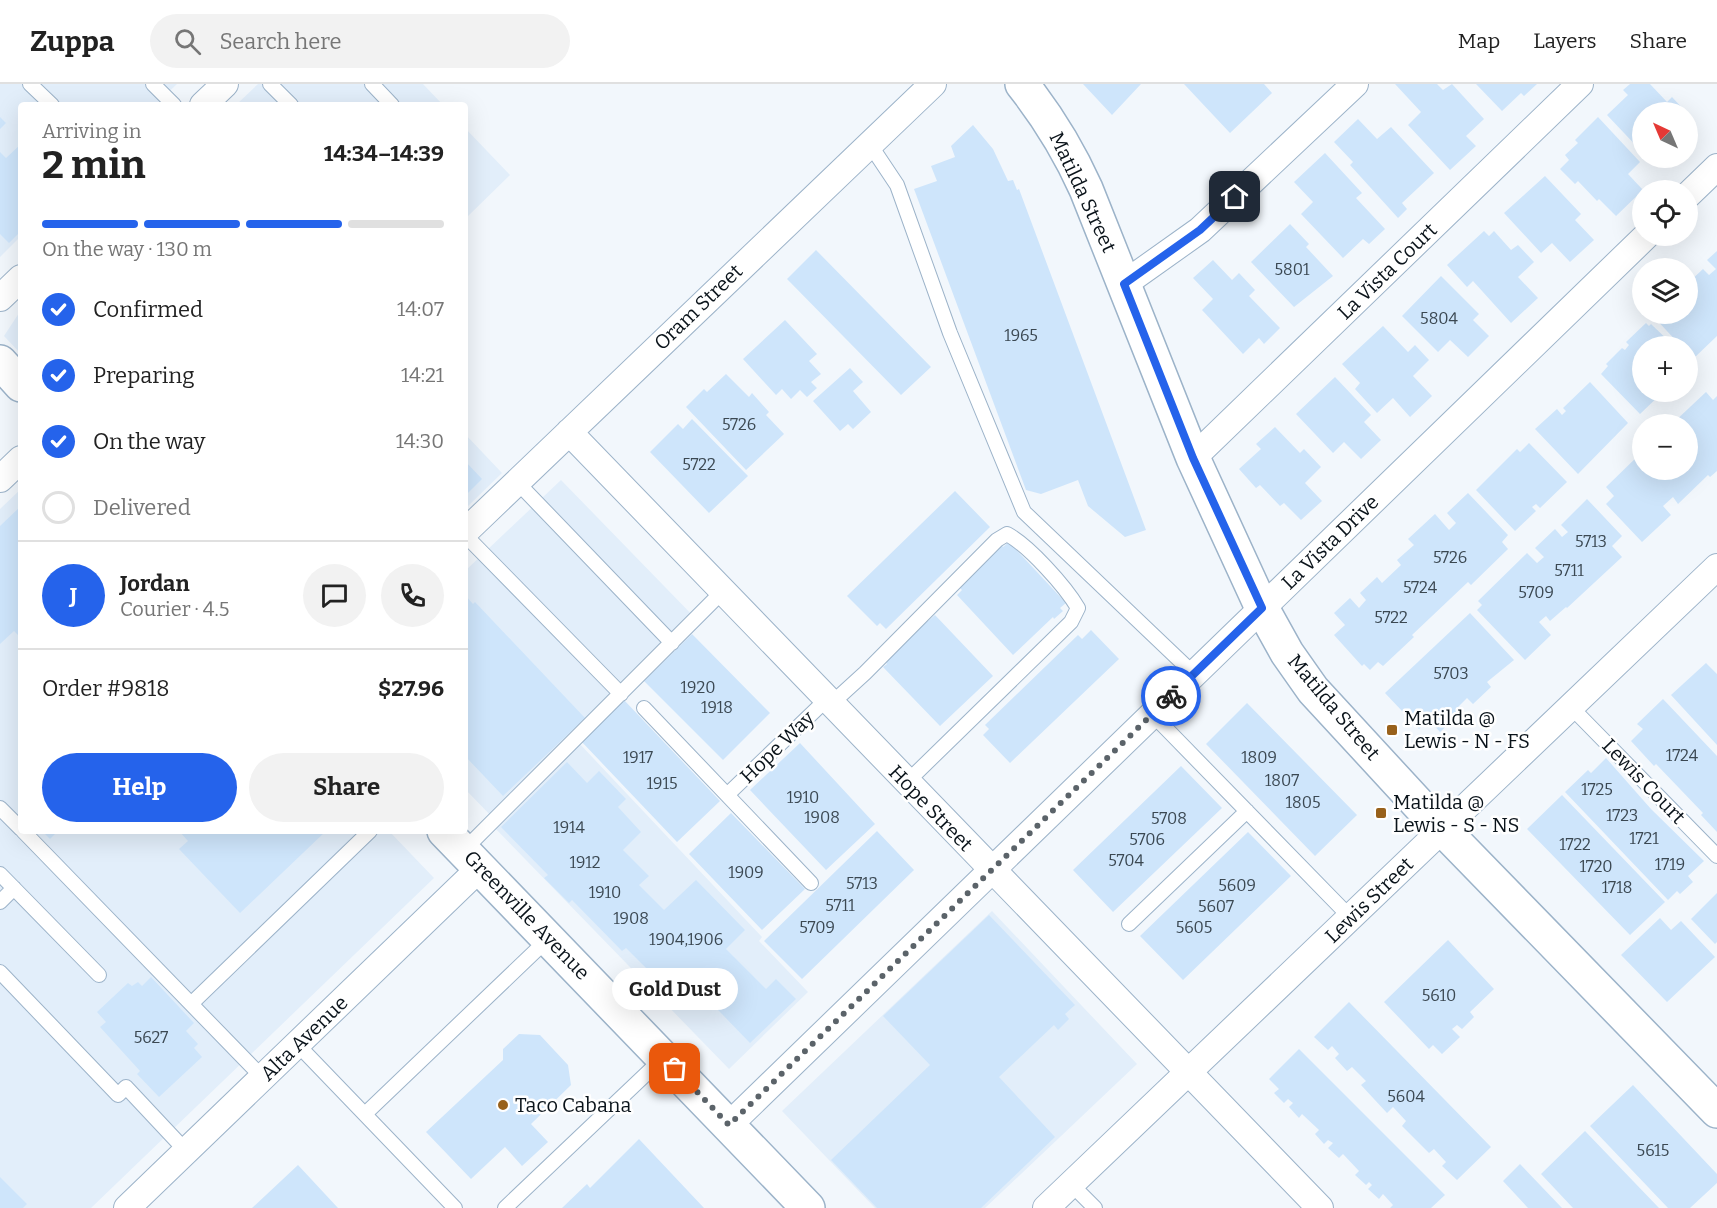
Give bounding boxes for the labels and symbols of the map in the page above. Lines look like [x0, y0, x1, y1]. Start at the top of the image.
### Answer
north arrow [1632, 102, 1698, 168]
street label: Matilda Street [1045, 128, 1121, 256]
pin [1209, 171, 1260, 222]
street label: La Vista Court [1332, 218, 1442, 324]
street label: Oram Street [649, 259, 747, 355]
house number: 5801 [1275, 260, 1310, 279]
house number: 5804 [1420, 309, 1459, 328]
house number: 1965 [1004, 326, 1038, 345]
house number: 5726 [722, 415, 756, 434]
house number: 5722 [682, 455, 716, 474]
street label: La Vista Drive [1277, 490, 1383, 594]
house number: 5713 [1575, 532, 1607, 551]
house number: 5726 [1433, 548, 1467, 567]
house number: 5711 [1554, 561, 1584, 580]
house number: 5724 [1403, 578, 1438, 597]
house number: 5709 [1518, 583, 1554, 602]
house number: 5722 [1374, 608, 1408, 627]
street label: Matilda Street [1283, 649, 1385, 765]
house number: 5703 [1433, 664, 1469, 683]
courier [1141, 666, 1201, 726]
house number: 1920 [681, 678, 715, 697]
house number: 1918 [701, 698, 733, 717]
street label: Hope Way [735, 706, 819, 788]
place label: Matilda @ Lewis - N - FS [1404, 706, 1530, 753]
marker: Matilda @ Lewis - N - FS [1385, 723, 1399, 737]
street label: Lewis Court [1597, 733, 1691, 829]
house number: 1724 [1666, 746, 1699, 765]
house number: 1917 [623, 748, 653, 767]
house number: 1809 [1241, 748, 1277, 767]
street label: Hope Street [884, 760, 978, 856]
house number: 1807 [1265, 771, 1299, 790]
house number: 1915 [647, 774, 677, 793]
house number: 1725 [1581, 780, 1613, 799]
house number: 1910 [787, 788, 819, 807]
place label: Matilda @ Lewis - S - NS [1393, 790, 1520, 837]
house number: 1805 [1286, 793, 1320, 812]
marker: Matilda @ Lewis - S - NS [1374, 806, 1388, 820]
house number: 1723 [1606, 806, 1638, 825]
house number: 1908 [804, 808, 840, 827]
house number: 5708 [1151, 809, 1187, 828]
house number: 1914 [553, 818, 586, 837]
house number: 1721 [1629, 829, 1659, 848]
house number: 5706 [1129, 830, 1165, 849]
house number: 1722 [1559, 835, 1591, 854]
street label: Greenville Avenue [459, 845, 595, 985]
house number: 5704 [1108, 851, 1144, 870]
street label: Lewis Street [1320, 852, 1418, 948]
house number: 1912 [569, 853, 601, 872]
house number: 1719 [1655, 855, 1685, 874]
house number: 1720 [1579, 857, 1613, 876]
house number: 1909 [728, 863, 764, 882]
house number: 5713 [846, 874, 878, 893]
house number: 5609 [1218, 876, 1256, 895]
house number: 1718 [1602, 878, 1632, 897]
house number: 1910 [589, 883, 621, 902]
house number: 5711 [825, 896, 855, 915]
house number: 5607 [1198, 897, 1234, 916]
house number: 1908 [613, 909, 649, 928]
house number: 5709 [799, 918, 835, 937]
house number: 5605 [1176, 918, 1212, 937]
house number: 1904,1906 [649, 930, 723, 949]
callout: Gold Dust [612, 967, 738, 1009]
house number: 5610 [1422, 986, 1456, 1005]
street label: Alta Avenue [255, 990, 353, 1086]
house number: 5627 [134, 1028, 168, 1047]
pin [649, 1043, 700, 1094]
house number: 5604 [1387, 1087, 1425, 1106]
place label: Taco Cabana [515, 1093, 632, 1117]
marker: Taco Cabana [496, 1098, 510, 1112]
house number: 5615 [1637, 1141, 1669, 1160]

